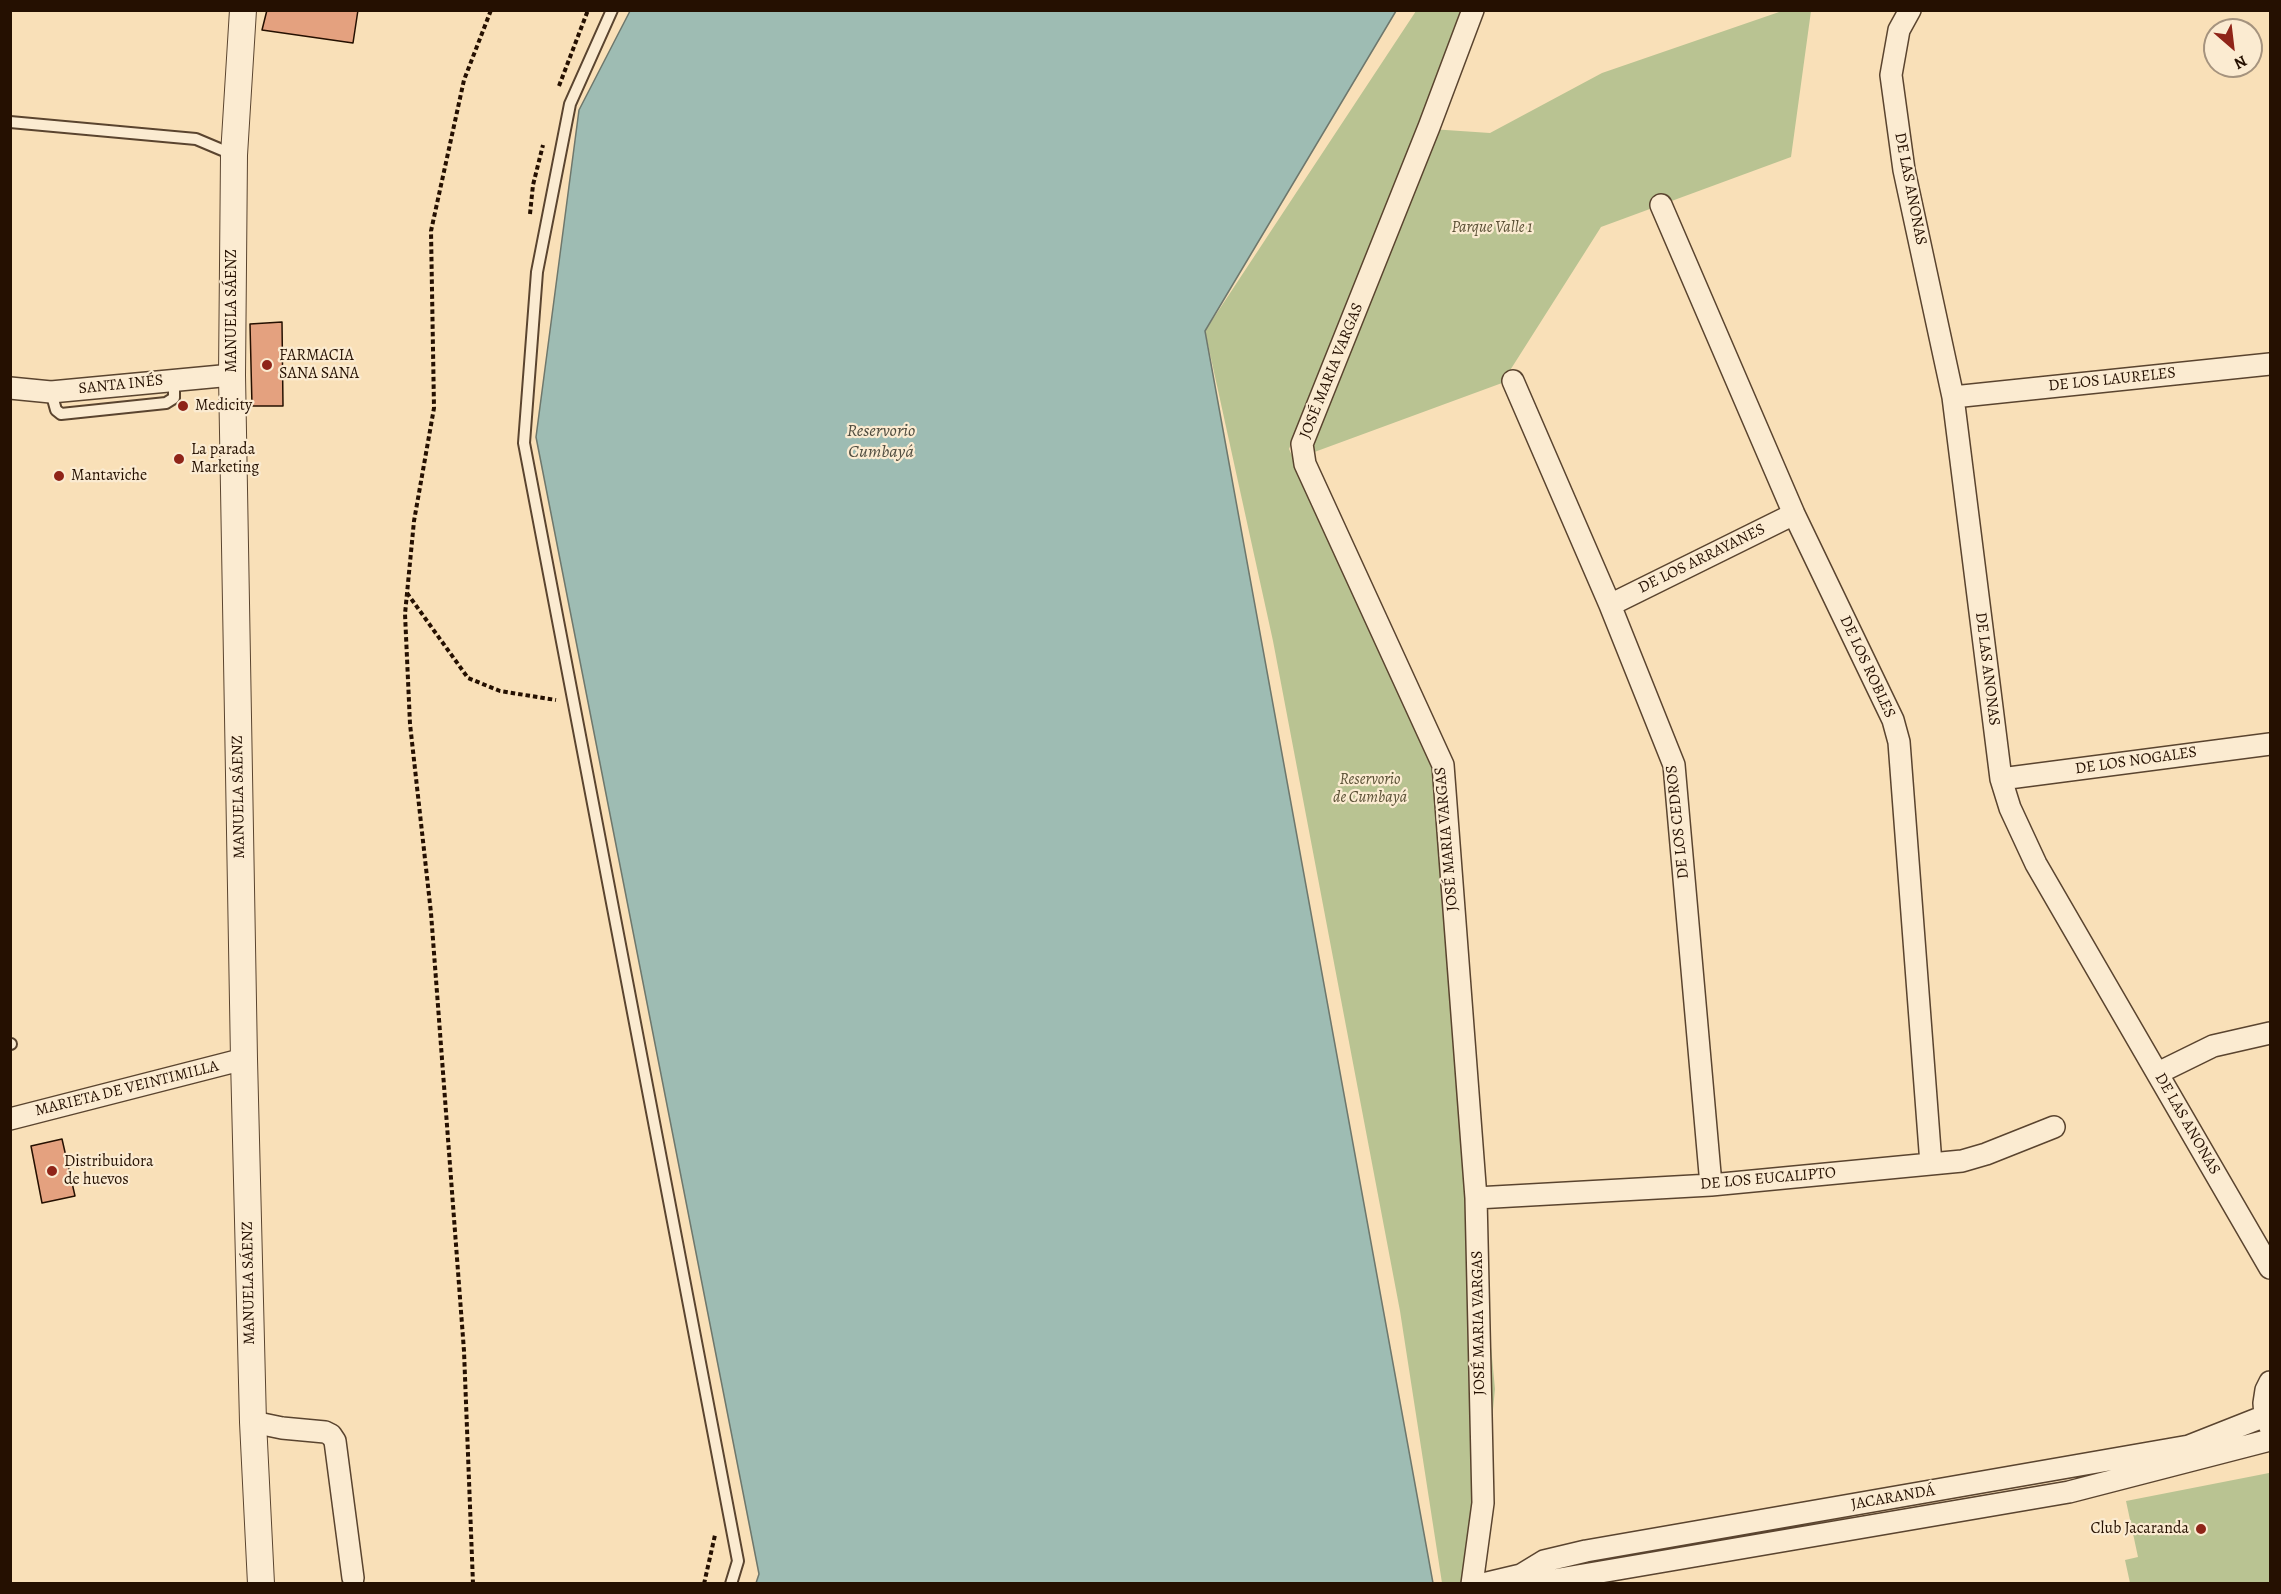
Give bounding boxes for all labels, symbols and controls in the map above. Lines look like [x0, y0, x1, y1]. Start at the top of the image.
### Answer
north arrow [2203, 18, 2263, 78]
text: N [2230, 50, 2251, 75]
street label: DE LAS ANONAS [1890, 131, 1930, 247]
park label: Parque Valle 1 [1451, 218, 1533, 238]
street label: MANUELA SÁENZ [222, 249, 242, 373]
street label: JOSÉ MARIA VARGAS [1296, 300, 1368, 442]
place label: FARMACIA SANA SANA [279, 346, 359, 384]
marker: FARMACIA SANA SANA [260, 358, 274, 372]
street label: DE LOS LAURELES [2047, 364, 2177, 396]
street label: SANTA INÉS [78, 371, 164, 399]
place label: Medicity [195, 396, 252, 416]
marker: Medicity [176, 399, 190, 413]
water label: Reservorio Cumbayá [847, 421, 915, 464]
place label: La parada Marketing [191, 440, 259, 478]
marker: La parada Marketing [172, 452, 186, 466]
place label: Mantaviche [71, 466, 147, 486]
marker: Mantaviche [52, 469, 66, 483]
street label: DE LOS ARRAYANES [1635, 520, 1769, 598]
street label: DE LAS ANONAS [1970, 611, 2004, 727]
street label: DE LOS ROBLES [1835, 613, 1899, 721]
street label: MANUELA SÁENZ [228, 735, 250, 859]
street label: DE LOS NOGALES [2074, 743, 2198, 779]
street label: DE LOS CEDROS [1662, 764, 1694, 880]
street label: JOSÉ MARIA VARGAS [1431, 766, 1463, 912]
park label: Reservorio de Cumbayá [1333, 770, 1407, 808]
street label: MARIETA DE VEINTIMILLA [33, 1057, 221, 1121]
street label: DE LAS ANONAS [2150, 1070, 2224, 1178]
place label: Distribuidora de huevos [64, 1152, 153, 1190]
street label: DE LOS EUCALIPTO [1699, 1163, 1837, 1195]
marker: Distribuidora de huevos [45, 1164, 59, 1178]
street label: MANUELA SÁENZ [238, 1221, 260, 1345]
street label: JOSÉ MARIA VARGAS [1468, 1250, 1490, 1396]
street label: JACARANDÁ [1850, 1481, 1936, 1515]
place label: Club Jacaranda [2091, 1519, 2189, 1539]
marker: Club Jacaranda [2194, 1522, 2208, 1536]

